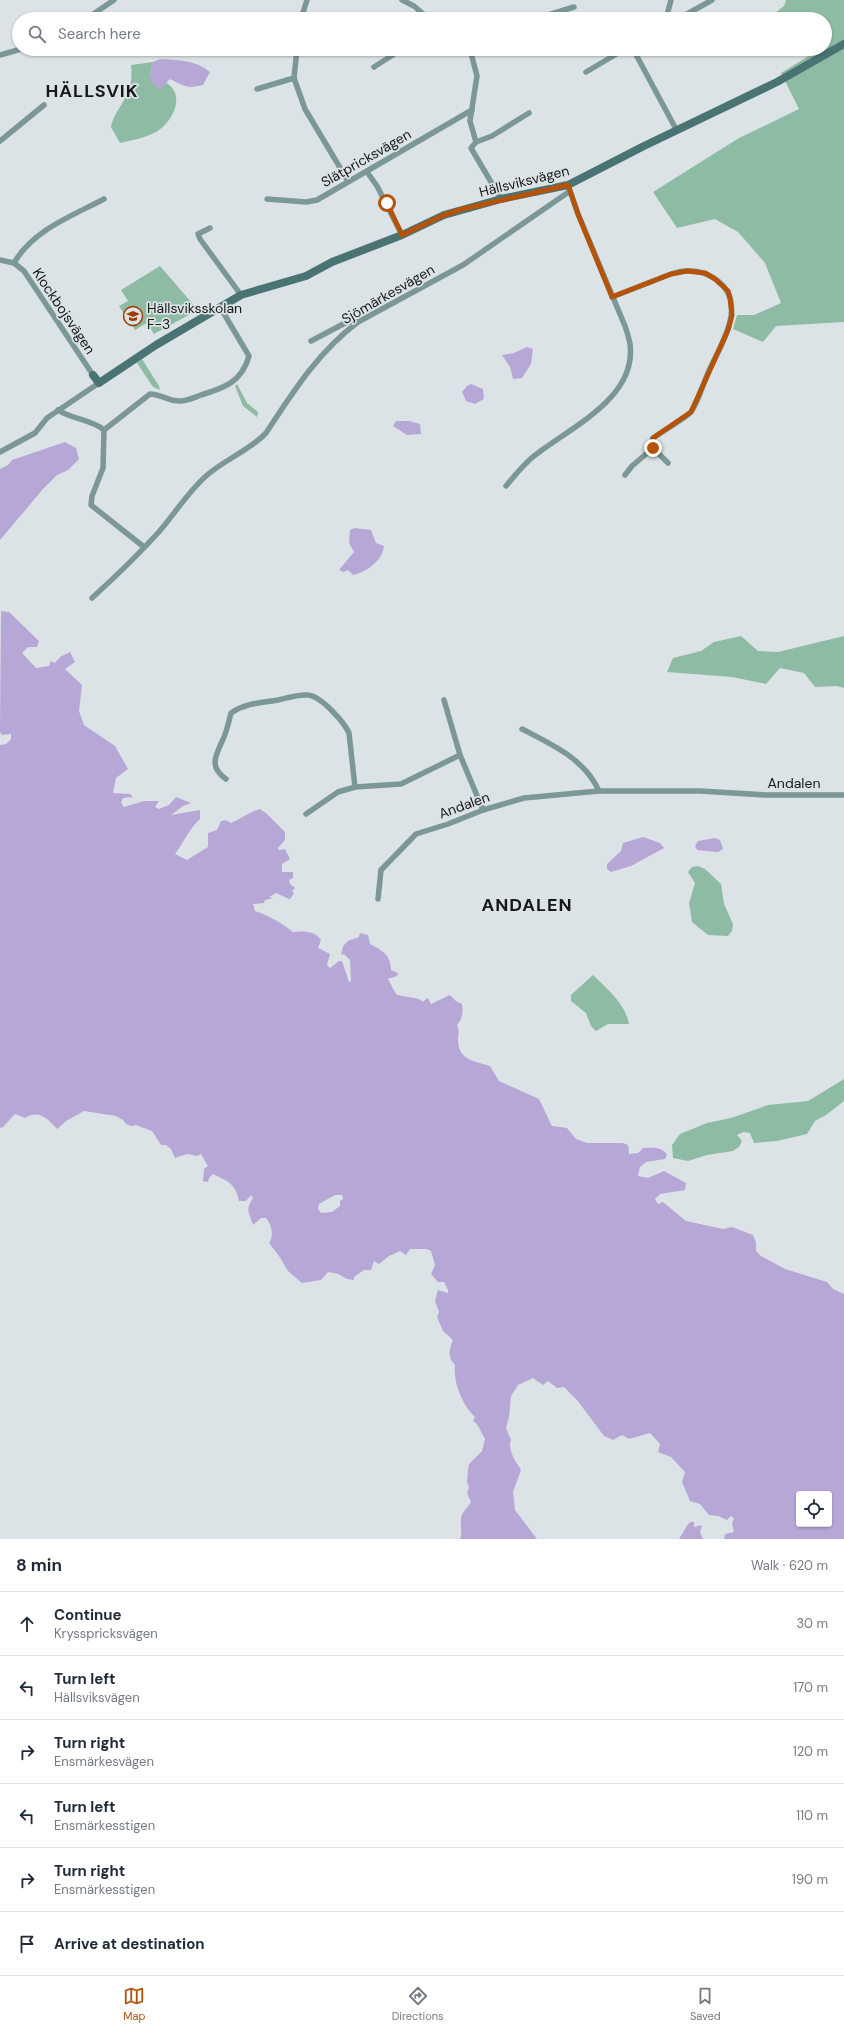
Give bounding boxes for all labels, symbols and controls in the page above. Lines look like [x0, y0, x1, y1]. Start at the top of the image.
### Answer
search box [12, 12, 832, 56]
icon: search [26, 23, 48, 45]
text: Search here [58, 24, 141, 44]
district label: HÄLLSVIK [45, 79, 139, 103]
street label: Slätpricksvägen [318, 125, 414, 191]
street label: Hällsviksvägen [477, 161, 571, 201]
route start [378, 194, 396, 212]
street label: Sjömärkesvägen [338, 260, 438, 328]
street label: Klockbojsvägen [29, 265, 99, 357]
place label: Hällsviksskolan F-3 [147, 299, 242, 333]
school or university icon: Hällsviksskolan F-3 [122, 305, 144, 327]
route end [644, 439, 662, 457]
street label: Andalen [768, 774, 820, 792]
street label: Andalen [436, 788, 492, 822]
district label: ANDALEN [481, 893, 573, 917]
map controls [796, 1491, 832, 1527]
button: locate [796, 1491, 832, 1527]
text: 8 min [16, 1554, 62, 1576]
text: Walk · 620 m [751, 1557, 828, 1574]
text: Continue [54, 1605, 122, 1625]
icon: ahead [16, 1613, 38, 1635]
text: 30 m [796, 1615, 828, 1632]
text: Krysspricksvägen [54, 1625, 158, 1642]
text: Turn left [54, 1669, 115, 1689]
icon: left [16, 1677, 38, 1699]
text: 170 m [793, 1679, 828, 1696]
text: Hällsviksvägen [54, 1689, 140, 1706]
text: Turn right [54, 1733, 125, 1753]
icon: right [16, 1741, 38, 1763]
text: 120 m [793, 1743, 828, 1760]
text: Ensmärkesvägen [54, 1753, 154, 1770]
text: Turn left [54, 1797, 115, 1817]
icon: left [16, 1805, 38, 1827]
text: 110 m [796, 1807, 828, 1824]
text: Ensmärkesstigen [54, 1817, 155, 1834]
text: Turn right [54, 1861, 125, 1881]
icon: right [16, 1869, 38, 1891]
text: 190 m [792, 1871, 828, 1888]
text: Ensmärkesstigen [54, 1881, 155, 1898]
icon: arrive [16, 1933, 38, 1955]
text: Arrive at destination [54, 1934, 205, 1954]
tab: Map [123, 1985, 145, 2023]
tab: Directions [392, 1985, 444, 2023]
tab: Saved [690, 1985, 721, 2023]

